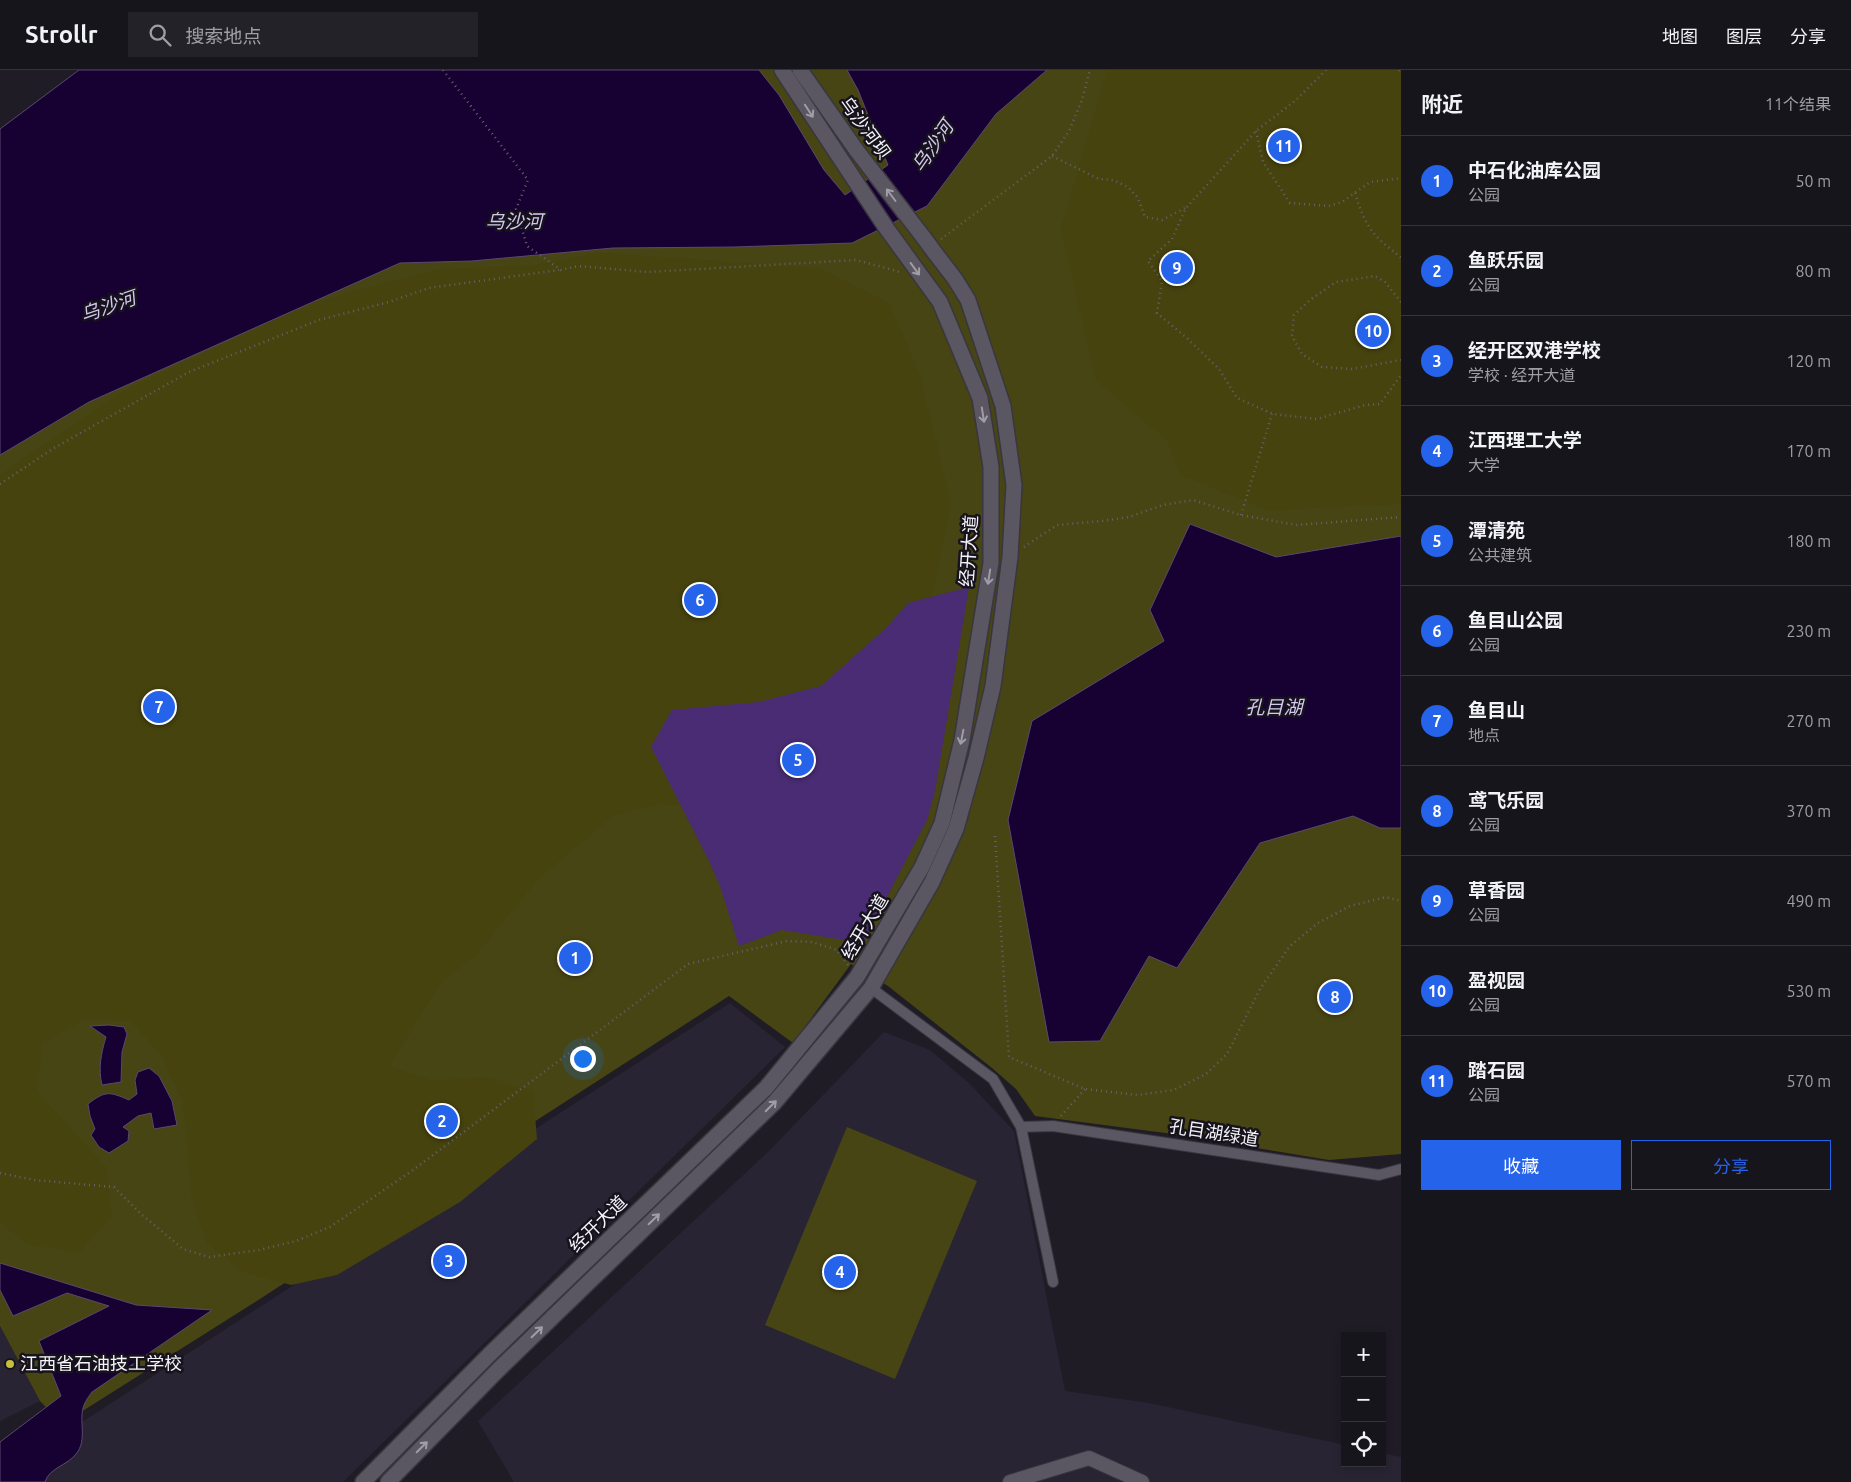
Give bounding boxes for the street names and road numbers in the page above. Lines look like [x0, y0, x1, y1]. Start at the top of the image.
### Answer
street label: 乌沙河坝 [837, 92, 895, 162]
street label: 经开大道 [956, 514, 980, 588]
street label: 经开大道 [837, 890, 891, 962]
street label: 孔目湖绿道 [1168, 1115, 1260, 1149]
street label: 经开大道 [564, 1191, 630, 1255]

